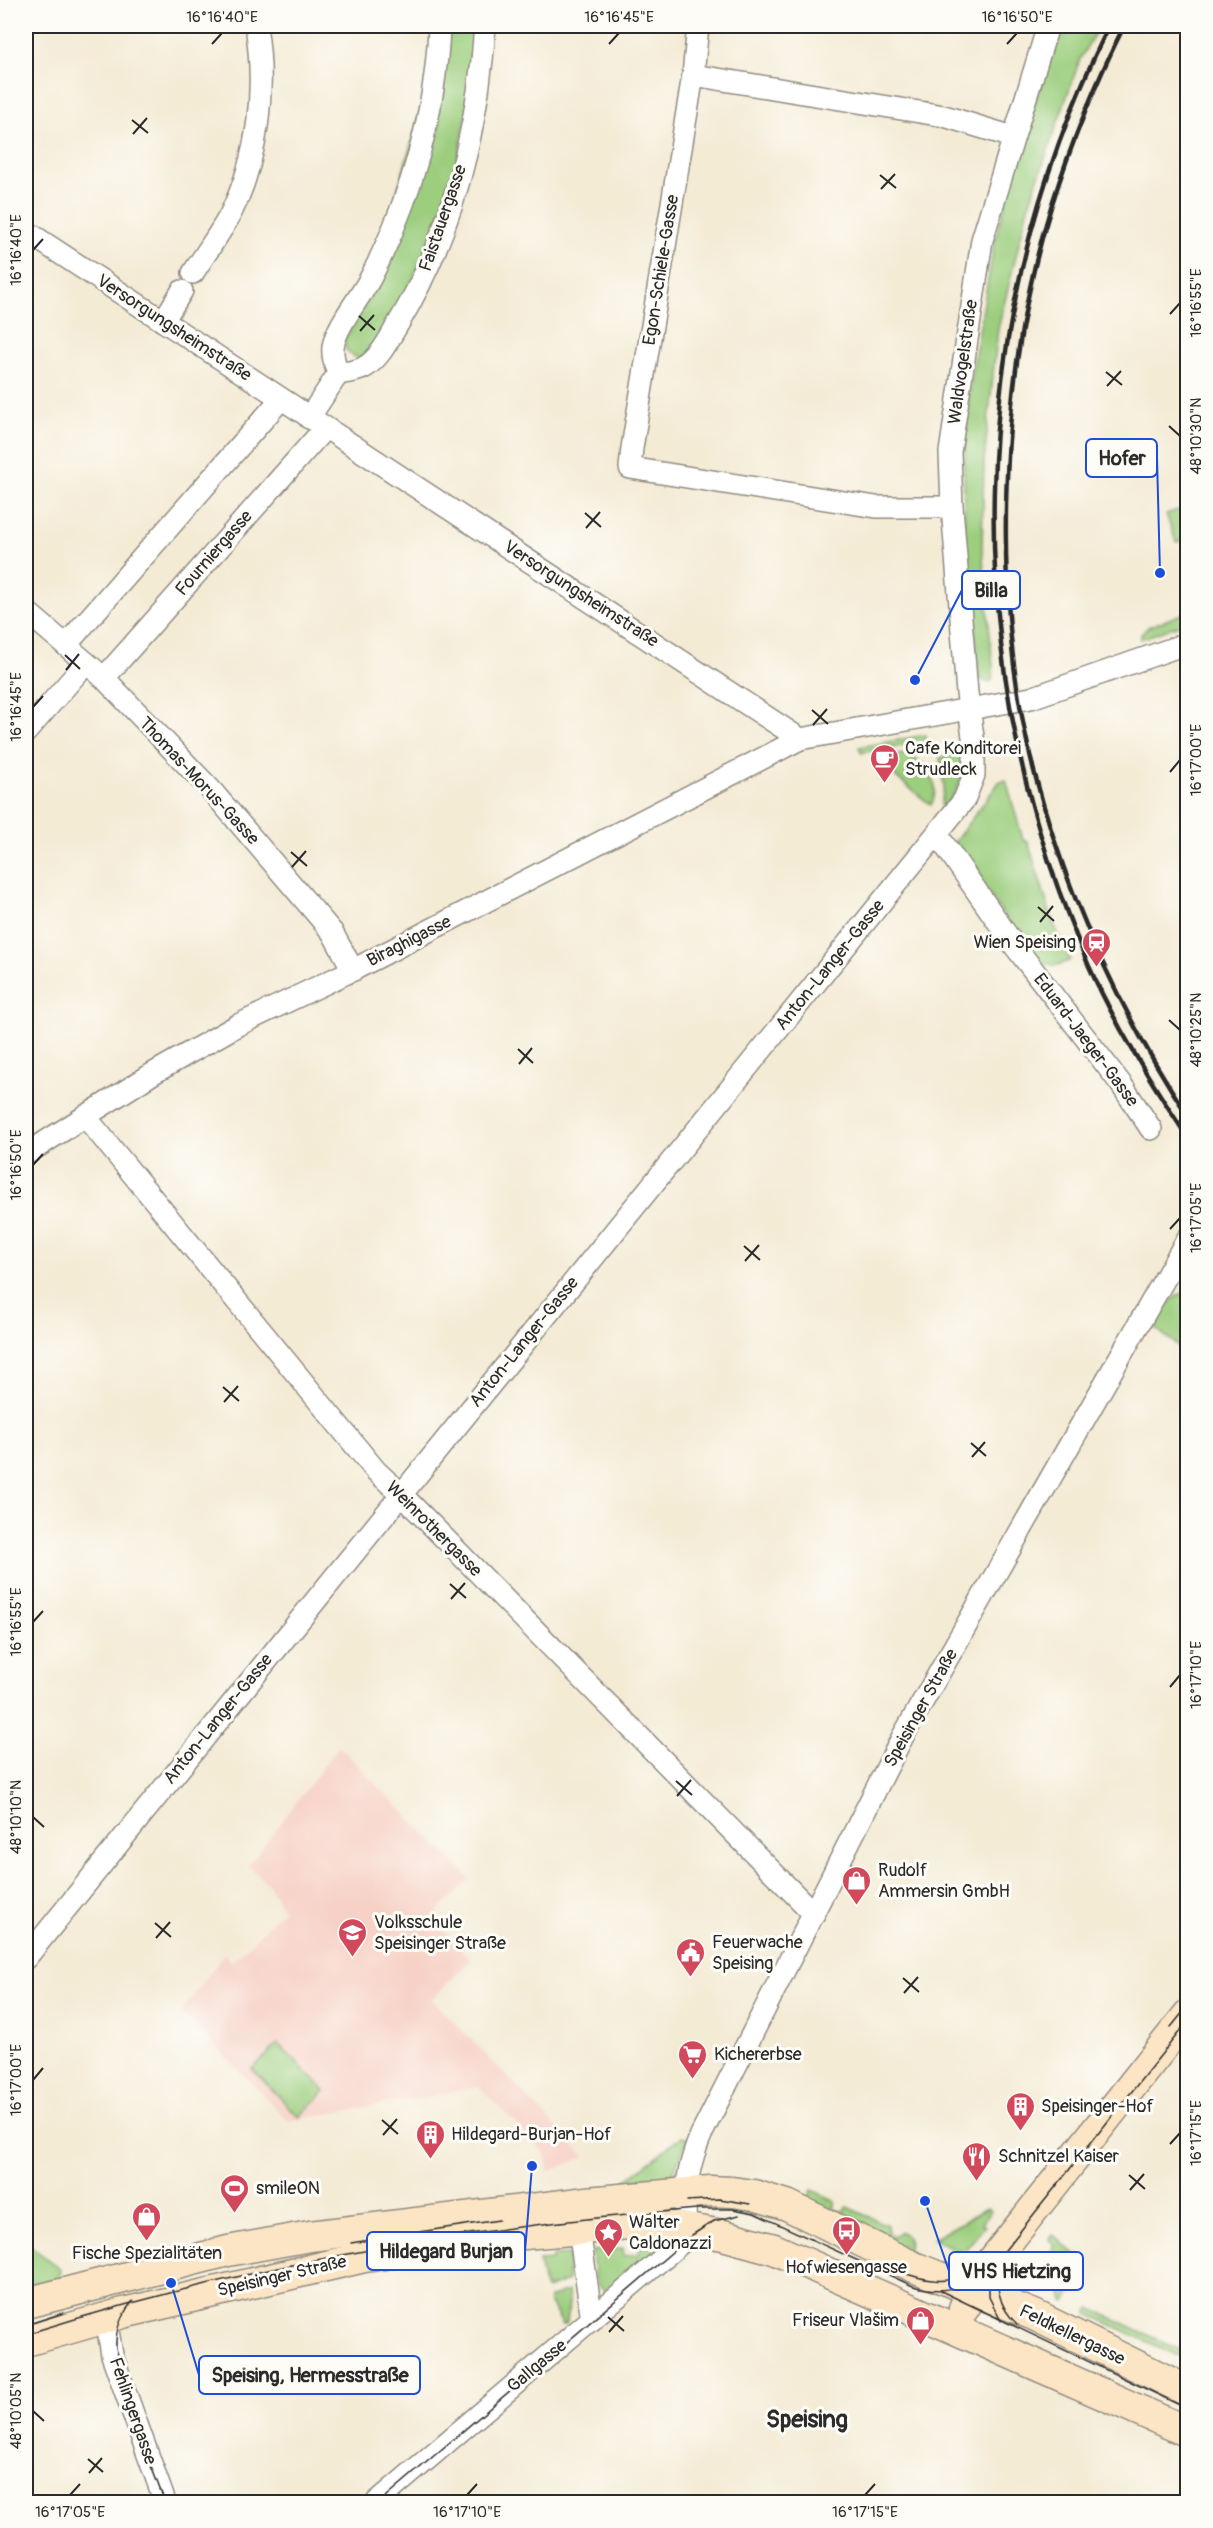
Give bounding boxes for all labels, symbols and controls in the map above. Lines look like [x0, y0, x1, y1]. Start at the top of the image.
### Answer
text: 16°16'40"E [186, 8, 258, 27]
text: 16°16'45"E [584, 8, 654, 27]
text: 16°16'50"E [982, 8, 1053, 27]
street label: Faistauergasse [414, 161, 472, 274]
street label: Egon-Schiele-Gasse [638, 193, 684, 347]
text: 16°16'40"E [7, 214, 26, 286]
text: 16°16'55"E [1187, 268, 1206, 337]
street label: Versorgungsheimstraße [92, 269, 256, 387]
street label: Waldvogelstraße [943, 298, 983, 426]
text: 48°10'30"N [1187, 398, 1206, 474]
callout: Hofer [1086, 439, 1157, 477]
text: Hofer [1098, 446, 1147, 471]
street label: Fourniergasse [170, 505, 258, 601]
street label: Versorgungsheimstraße [499, 535, 663, 653]
callout: Billa [962, 571, 1020, 609]
text: Billa [974, 578, 1008, 603]
text: 16°16'45"E [7, 672, 26, 742]
street label: Thomas-Morus-Gasse [134, 712, 264, 850]
text: 16°17'00"E [1187, 724, 1206, 796]
place label: Cafe Konditorei Strudleck [905, 737, 1021, 781]
cafe icon: Cafe Konditorei Strudleck [868, 742, 900, 784]
street label: Anton-Langer-Gasse [770, 895, 890, 1035]
street label: Biraghigasse [363, 910, 455, 972]
station icon: Wien Speising [1081, 926, 1113, 968]
place label: Wien Speising [973, 931, 1076, 954]
street label: Eduard-Jaeger-Gasse [1028, 969, 1144, 1111]
text: 48°10'25"N [1187, 993, 1206, 1067]
text: 16°16'50"E [7, 1129, 26, 1201]
text: 16°17'05"E [1187, 1183, 1206, 1253]
street label: Anton-Langer-Gasse [464, 1272, 584, 1412]
street label: Weinrothergasse [381, 1476, 487, 1582]
text: 16°16'55"E [7, 1587, 26, 1656]
text: 16°17'10"E [1187, 1641, 1206, 1709]
street label: Speisinger Straße [879, 1645, 963, 1771]
street label: Anton-Langer-Gasse [158, 1649, 278, 1789]
text: 48°10'10"N [7, 1780, 26, 1854]
place label: Rudolf Ammersin GmbH [878, 1859, 1010, 1903]
shop icon: Rudolf Ammersin GmbH [841, 1864, 873, 1906]
place label: Volksschule Speisinger Straße [374, 1911, 506, 1955]
school or university icon: Volksschule Speisinger Straße [337, 1916, 369, 1958]
place label: Feuerwache Speising [712, 1931, 803, 1975]
public building icon: Feuerwache Speising [675, 1936, 707, 1978]
supermarket icon: Kichererbse [677, 2038, 709, 2080]
place label: Kichererbse [714, 2043, 802, 2066]
text: 16°17'00"E [7, 2044, 26, 2116]
building icon: Speisinger-Hof [1004, 2090, 1036, 2132]
place label: Speisinger-Hof [1041, 2095, 1154, 2118]
text: 16°17'15"E [1187, 2100, 1206, 2166]
building icon: Hildegard-Burjan-Hof [414, 2118, 446, 2160]
place label: Hildegard-Burjan-Hof [451, 2123, 612, 2146]
restaurant icon: Schnitzel Kaiser [961, 2140, 993, 2182]
place label: Schnitzel Kaiser [998, 2145, 1120, 2168]
sports icon: smileON [219, 2172, 251, 2214]
place label: smileON [256, 2177, 320, 2200]
shop icon: Fische Spezialitäten [131, 2200, 163, 2242]
place label: Walter Caldonazzi [629, 2211, 711, 2255]
bus stop icon: Hofwiesengasse [830, 2214, 862, 2256]
place icon: Walter Caldonazzi [592, 2216, 624, 2258]
callout: Hildegard Burjan [367, 2232, 525, 2270]
text: Hildegard Burjan [379, 2239, 513, 2264]
place label: Fische Spezialitäten [72, 2242, 222, 2265]
street label: Speisinger Straße [215, 2250, 349, 2302]
callout: VHS Hietzing [949, 2252, 1083, 2290]
place label: Hofwiesengasse [785, 2256, 907, 2279]
text: VHS Hietzing [961, 2259, 1071, 2284]
street label: Feldkellergasse [1015, 2299, 1129, 2371]
shop icon: Friseur Vlašim [904, 2304, 936, 2346]
place label: Friseur Vlašim [792, 2309, 899, 2332]
street label: Gallgasse [502, 2334, 572, 2398]
street label: Fehlingergasse [104, 2354, 162, 2468]
callout: Speising, Hermesstraße [199, 2356, 420, 2394]
text: Speising, Hermesstraße [211, 2363, 410, 2388]
text: 48°10'05"N [7, 2373, 26, 2449]
district label: Speising [766, 2405, 848, 2434]
text: 16°17'05"E [35, 2503, 105, 2522]
text: 16°17'10"E [433, 2503, 501, 2522]
text: 16°17'15"E [832, 2503, 898, 2522]

